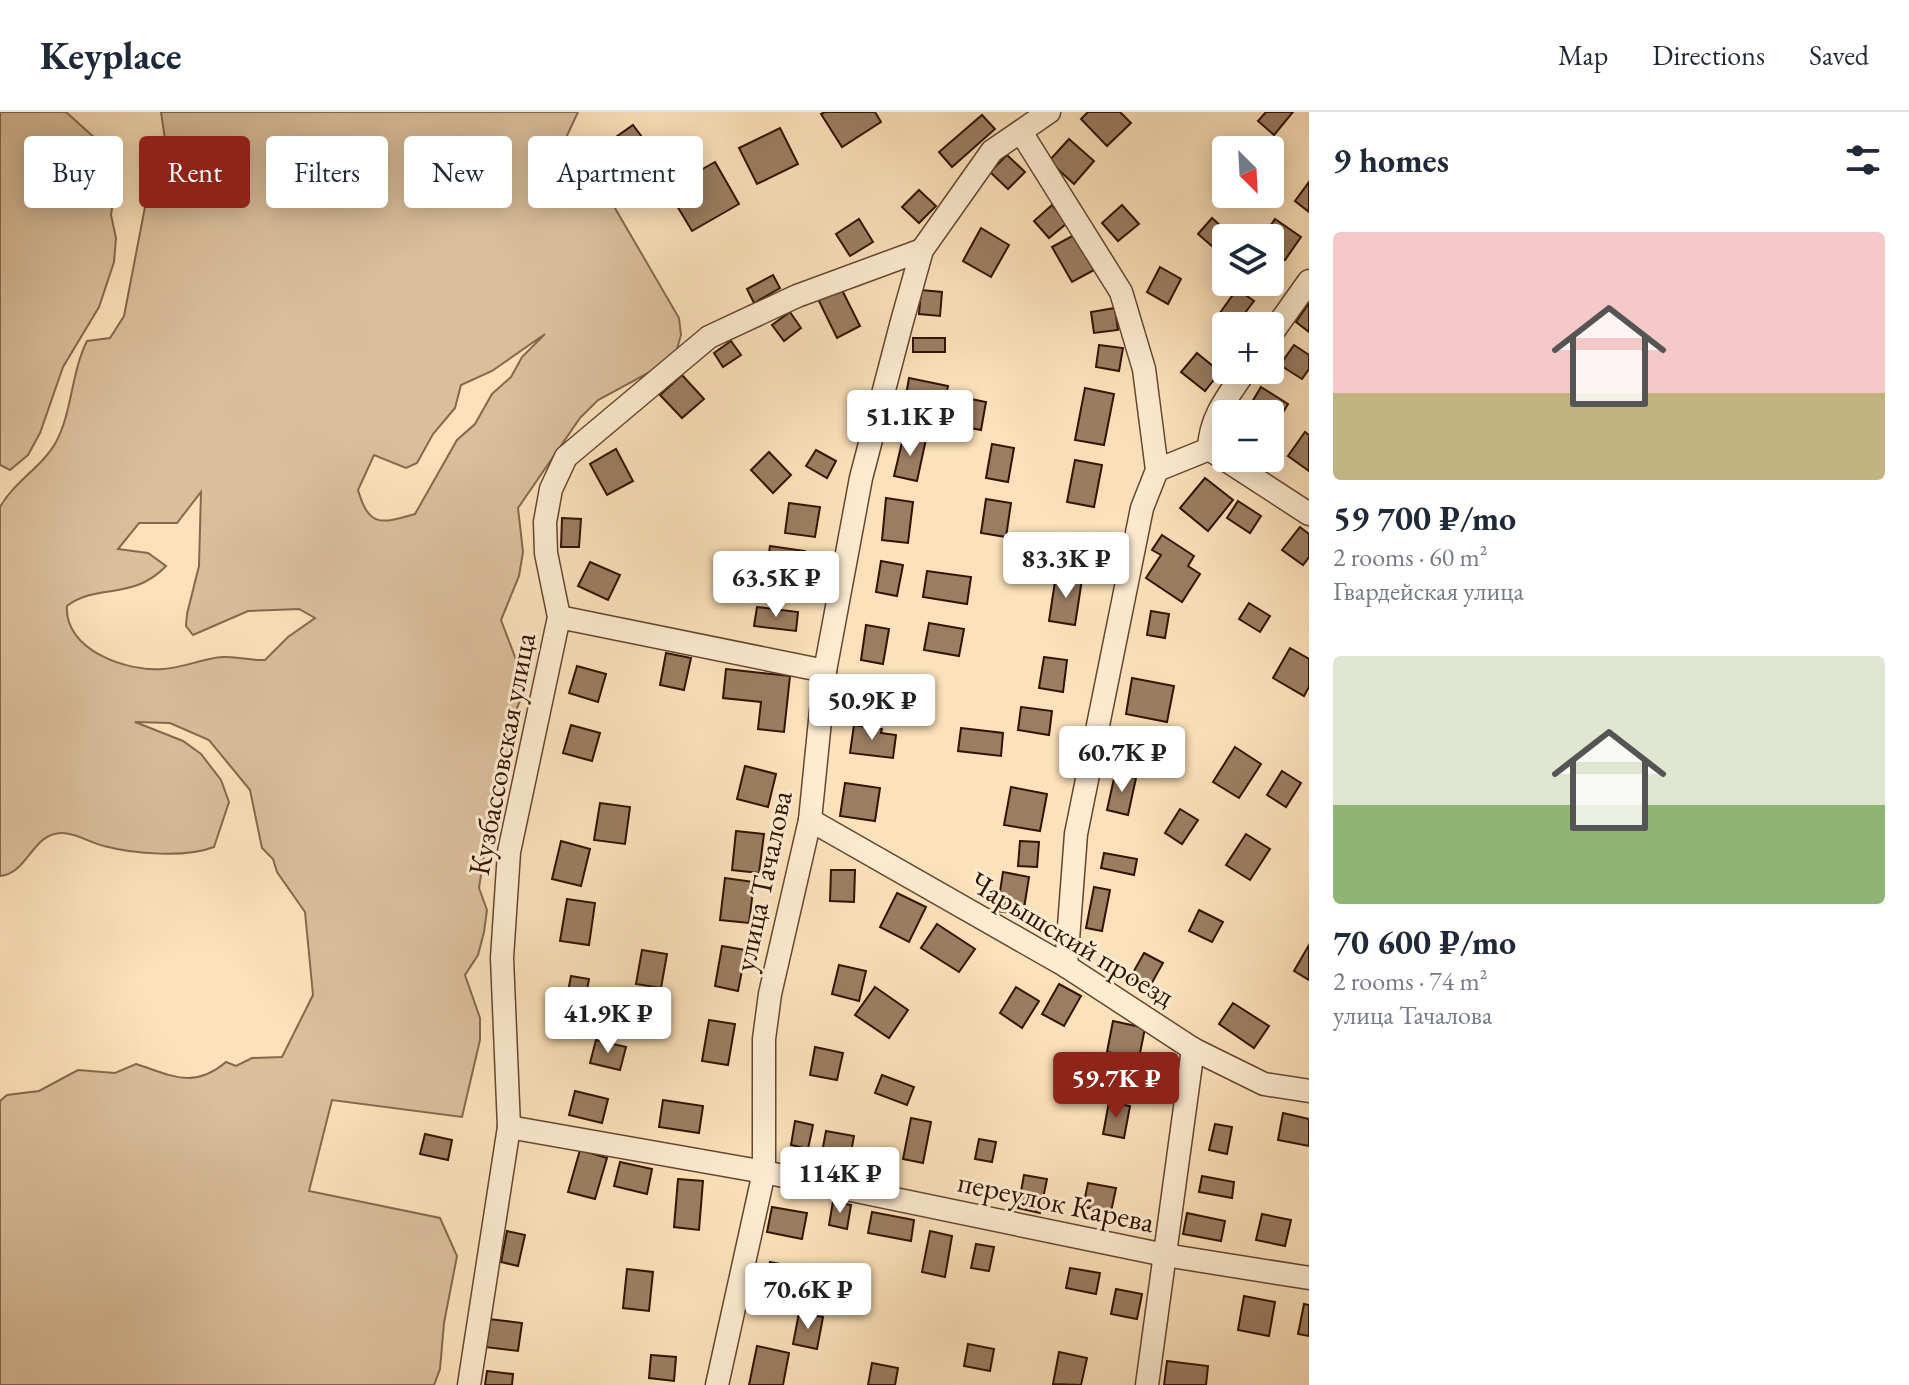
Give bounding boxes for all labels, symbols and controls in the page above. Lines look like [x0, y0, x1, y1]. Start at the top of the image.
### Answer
text: Keyplace [40, 31, 182, 80]
text: Map [1558, 37, 1608, 73]
text: Directions [1652, 37, 1765, 73]
text: Saved [1809, 37, 1869, 73]
chip: Buy [24, 136, 123, 208]
chip: Rent [139, 136, 250, 208]
chip: Filters [266, 136, 388, 208]
chip: New [404, 136, 512, 208]
chip: Apartment [528, 136, 703, 208]
north arrow [1212, 136, 1284, 208]
map controls [1212, 136, 1284, 472]
text: 9 homes [1333, 138, 1449, 182]
icon: filters [1841, 138, 1885, 182]
button: layers [1212, 224, 1284, 296]
icon: home [1537, 284, 1681, 428]
button: + [1212, 312, 1284, 384]
pin: 51.1K ₽ [836, 390, 984, 458]
text: 51.1K ₽ [865, 399, 955, 433]
button: − [1212, 400, 1284, 472]
text: 59 700 ₽/mo [1333, 496, 1516, 540]
pin: 83.3K ₽ [992, 532, 1140, 600]
text: 2 rooms · 60 m² [1333, 540, 1488, 574]
text: 83.3K ₽ [1021, 541, 1111, 575]
pin: 63.5K ₽ [702, 551, 850, 619]
text: 63.5K ₽ [731, 560, 821, 594]
text: Гвардейская улица [1333, 574, 1524, 608]
street label: Кузбассовская улица [459, 629, 544, 878]
pin: 50.9K ₽ [798, 674, 946, 742]
text: 50.9K ₽ [827, 683, 917, 717]
icon: home [1537, 708, 1681, 852]
pin: 60.7K ₽ [1048, 726, 1196, 794]
text: 60.7K ₽ [1077, 735, 1167, 769]
street label: улица Тачалова [724, 787, 801, 975]
street label: Чарышский проезд [963, 862, 1182, 1015]
text: 70 600 ₽/mo [1333, 920, 1516, 964]
text: 2 rooms · 74 m² [1333, 964, 1488, 998]
pin: 41.9K ₽ [534, 987, 682, 1055]
text: 41.9K ₽ [563, 996, 653, 1030]
text: улица Тачалова [1333, 998, 1492, 1032]
pin: 59.7K ₽ [1042, 1052, 1190, 1120]
text: 59.7K ₽ [1071, 1061, 1161, 1095]
pin: 114K ₽ [775, 1147, 905, 1215]
text: 114K ₽ [798, 1156, 882, 1190]
street label: переулок Карева [954, 1162, 1158, 1241]
pin: 70.6K ₽ [734, 1263, 882, 1331]
text: 70.6K ₽ [763, 1272, 853, 1306]

